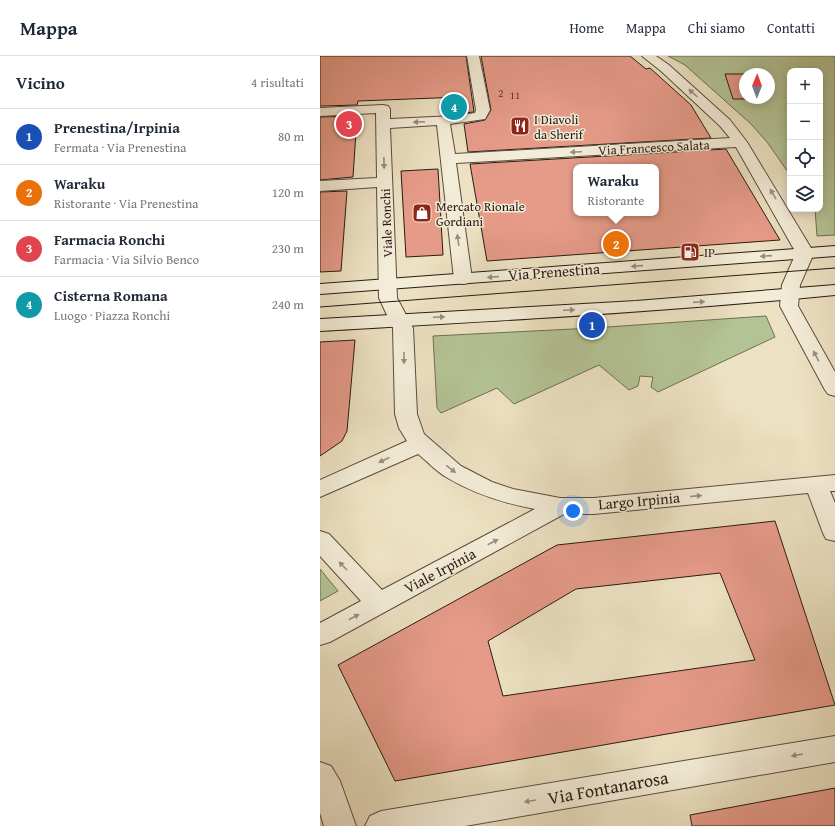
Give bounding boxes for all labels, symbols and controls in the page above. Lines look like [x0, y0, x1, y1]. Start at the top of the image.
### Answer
text: Mappa [20, 14, 77, 42]
text: Home [570, 18, 604, 38]
text: Mappa [626, 18, 666, 38]
text: Chi siamo [688, 18, 745, 38]
text: Contatti [767, 18, 815, 38]
north arrow [739, 68, 775, 104]
map controls [787, 68, 823, 212]
button: + [787, 68, 823, 104]
text: Vicino [16, 70, 65, 95]
text: 4 risultati [251, 73, 304, 92]
house number: 2 [498, 85, 504, 101]
house number: 11 [510, 87, 520, 103]
one-way arrow [688, 88, 698, 98]
pin: 4 [441, 92, 467, 122]
button: − [787, 104, 823, 140]
pin: 3 [336, 109, 362, 139]
place label: I Diavoli da Sherif [534, 110, 585, 144]
restaurant icon: I Diavoli da Sherif [509, 115, 531, 137]
text: Prenestina/Irpinia [54, 117, 180, 138]
one-way arrow [413, 119, 425, 126]
text: 1 [26, 127, 32, 146]
text: 80 m [278, 127, 304, 146]
street label: Via Francesco Salata [598, 135, 711, 160]
text: Fermata · Via Prenestina [54, 138, 186, 157]
button: locate [787, 140, 823, 176]
one-way arrow [570, 148, 582, 155]
one-way arrow [381, 157, 387, 170]
popup [573, 164, 659, 216]
text: Waraku [588, 170, 639, 191]
text: Waraku [54, 173, 105, 194]
button: layers [787, 176, 823, 212]
text: 2 [26, 183, 32, 202]
text: 120 m [272, 183, 304, 202]
street label: Viale Ronchi [376, 188, 397, 258]
one-way arrow [770, 188, 777, 200]
text: Ristorante [588, 191, 644, 210]
text: Ristorante · Via Prenestina [54, 194, 198, 213]
place label: Mercato Rionale Gordiani [436, 197, 525, 231]
shop icon: Mercato Rionale Gordiani [411, 202, 433, 224]
text: Farmacia Ronchi [54, 229, 165, 250]
pin: 2 [603, 229, 629, 259]
one-way arrow [455, 234, 461, 246]
text: 3 [26, 239, 32, 258]
text: 230 m [272, 239, 304, 258]
fuel station icon: IP [679, 241, 701, 263]
place label: IP [704, 243, 715, 262]
text: Farmacia · Via Silvio Benco [54, 250, 199, 269]
one-way arrow [760, 253, 773, 259]
street label: Via Prenestina [507, 258, 601, 285]
one-way arrow [631, 262, 643, 269]
one-way arrow [487, 273, 499, 280]
text: Cisterna Romana [54, 285, 168, 306]
text: 4 [26, 295, 32, 314]
text: 240 m [272, 295, 304, 314]
one-way arrow [693, 299, 705, 306]
text: Luogo · Piazza Ronchi [54, 306, 170, 325]
one-way arrow [563, 307, 575, 314]
pin: 1 [579, 310, 605, 340]
one-way arrow [433, 314, 446, 320]
one-way arrow [813, 350, 819, 362]
one-way arrow [401, 352, 407, 365]
one-way arrow [378, 457, 390, 463]
one-way arrow [445, 465, 456, 473]
street label: Largo Irpinia [597, 486, 681, 515]
one-way arrow [690, 493, 702, 499]
your location [563, 501, 583, 521]
one-way arrow [488, 539, 499, 545]
street label: Viale Irpinia [400, 543, 479, 598]
one-way arrow [339, 561, 348, 570]
one-way arrow [349, 614, 360, 620]
one-way arrow [790, 752, 803, 758]
street label: Via Fontanarosa [545, 764, 671, 811]
one-way arrow [524, 798, 537, 804]

